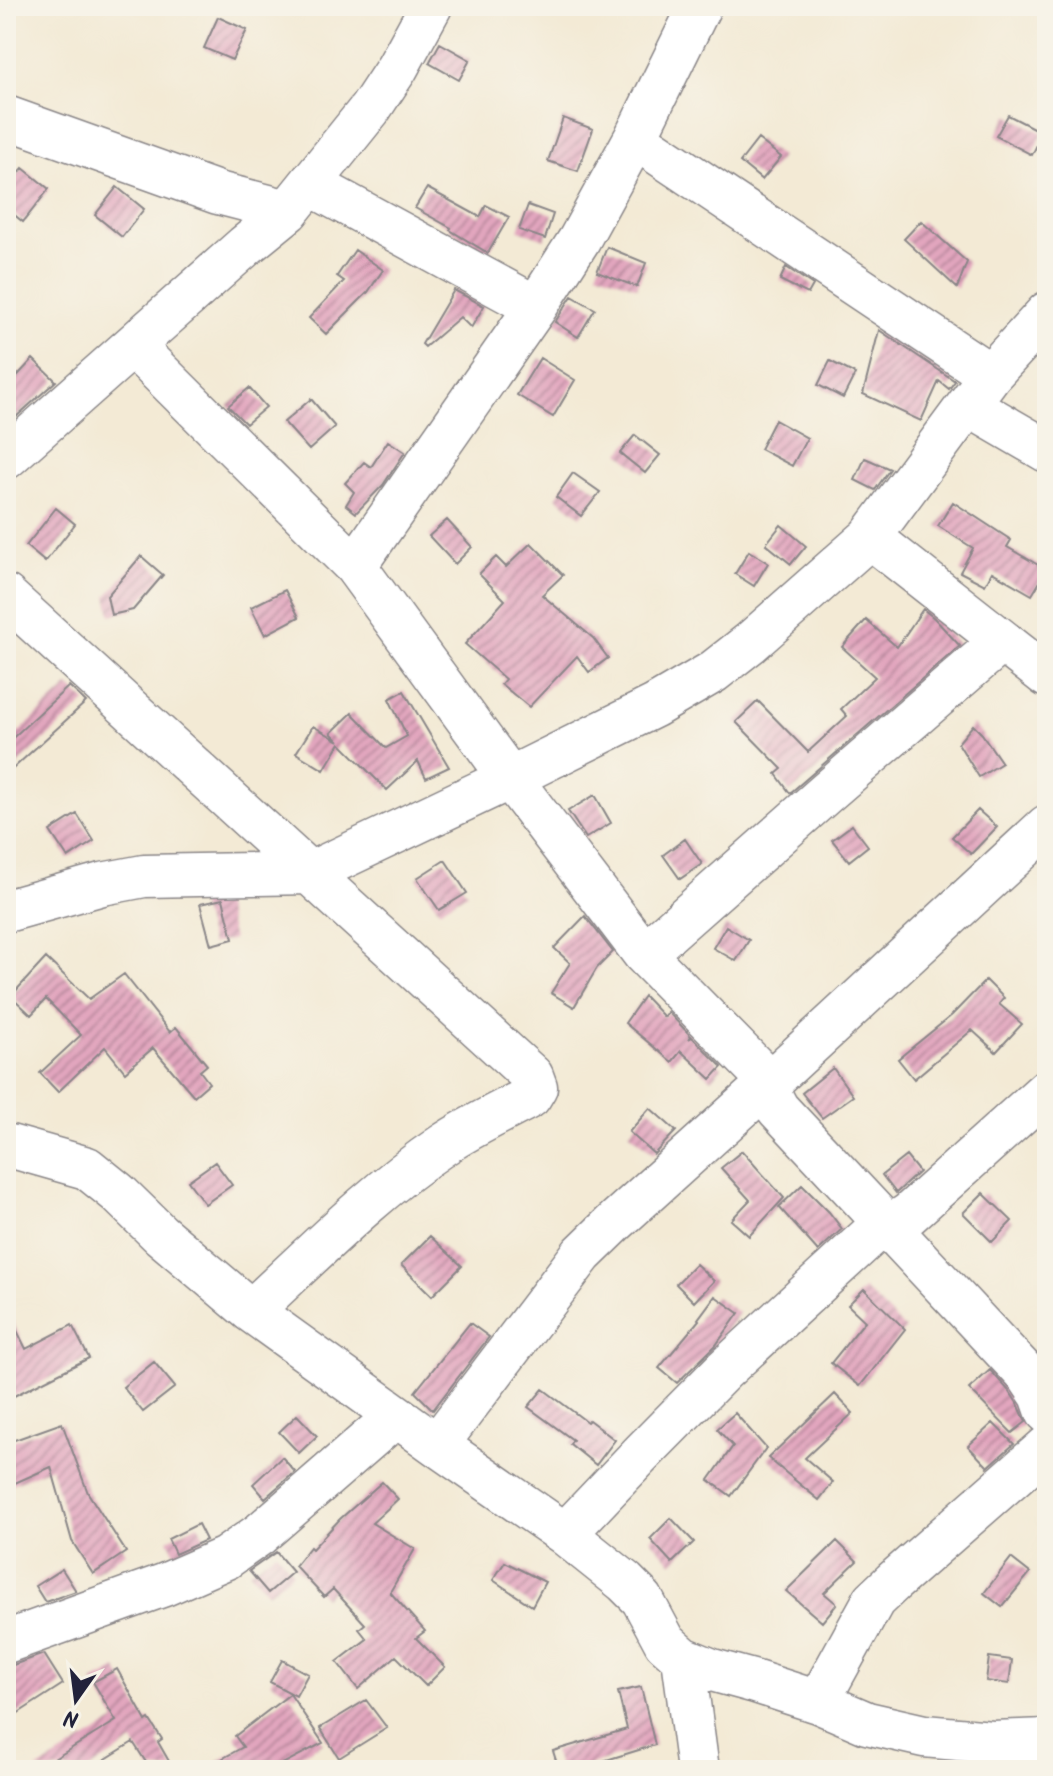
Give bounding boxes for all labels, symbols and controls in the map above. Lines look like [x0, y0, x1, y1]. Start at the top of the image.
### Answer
north arrow [36, 1660, 116, 1740]
text: N [61, 1698, 83, 1736]

